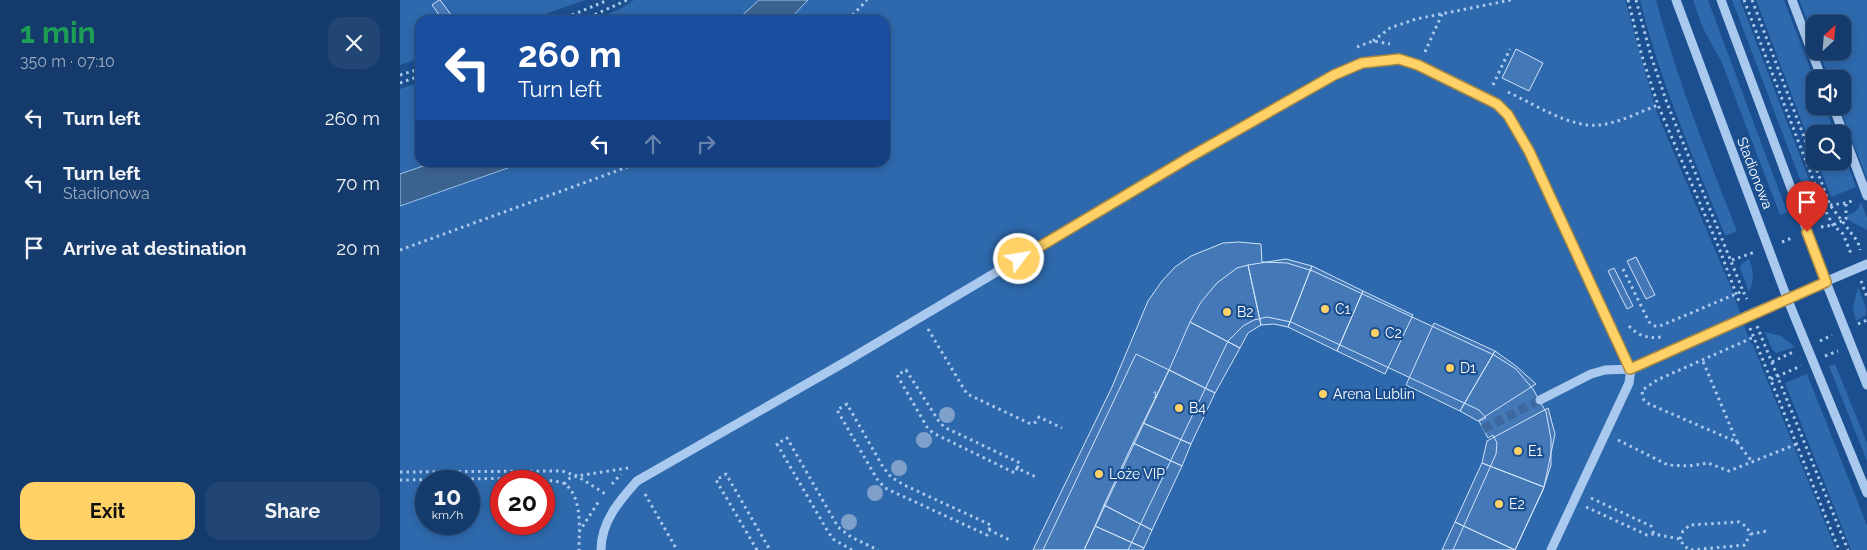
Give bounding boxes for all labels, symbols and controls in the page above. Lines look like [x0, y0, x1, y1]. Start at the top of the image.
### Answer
text: 1 min [20, 15, 96, 50]
north arrow [1806, 15, 1851, 60]
map controls [1806, 15, 1851, 170]
button: close [328, 17, 380, 69]
text: 260 m [518, 34, 621, 75]
icon: left [435, 35, 500, 100]
text: 350 m · 07:10 [20, 52, 115, 71]
button: sound [1806, 70, 1851, 115]
text: Turn left [518, 76, 602, 102]
icon: left [20, 104, 48, 132]
text: Turn left [63, 107, 140, 129]
text: 260 m [325, 107, 380, 129]
button: search [1806, 125, 1851, 170]
icon: left [586, 130, 614, 158]
icon: ahead [639, 130, 667, 158]
icon: right [692, 130, 720, 158]
street label: Stadionowa [1734, 135, 1776, 211]
text: Turn left [63, 162, 140, 184]
icon: left [20, 169, 48, 197]
text: 70 m [336, 172, 380, 194]
pin [1786, 181, 1828, 232]
text: Stadionowa [63, 184, 150, 203]
icon: arrive [1793, 188, 1821, 216]
position arrow [992, 232, 1044, 284]
icon: arrive [20, 234, 48, 262]
text: Arrive at destination [63, 237, 247, 259]
text: 20 m [336, 237, 380, 259]
place label: C1 [1335, 301, 1351, 317]
marker: C1 [1319, 303, 1331, 315]
place label: B2 [1237, 304, 1254, 320]
marker: B2 [1221, 306, 1233, 318]
place label: C2 [1385, 325, 1402, 341]
marker: C2 [1369, 327, 1381, 339]
place label: D1 [1460, 360, 1476, 376]
marker: D1 [1444, 362, 1456, 374]
place label: Arena Lublin [1333, 386, 1415, 402]
house number: 1 [1153, 388, 1158, 401]
marker: Arena Lublin [1317, 388, 1329, 400]
place label: B4 [1189, 400, 1206, 416]
marker: B4 [1173, 402, 1185, 414]
place label: E1 [1528, 443, 1543, 459]
marker: E1 [1512, 445, 1524, 457]
place label: Loże VIP [1109, 466, 1165, 482]
marker: Loże VIP [1093, 468, 1105, 480]
speed limit sign: 20 [490, 470, 555, 535]
text: 10 [434, 481, 461, 511]
button: Exit [20, 482, 195, 540]
button: Share [205, 482, 380, 540]
place label: E2 [1509, 496, 1525, 512]
marker: E2 [1493, 498, 1505, 510]
text: km/h [432, 508, 463, 522]

